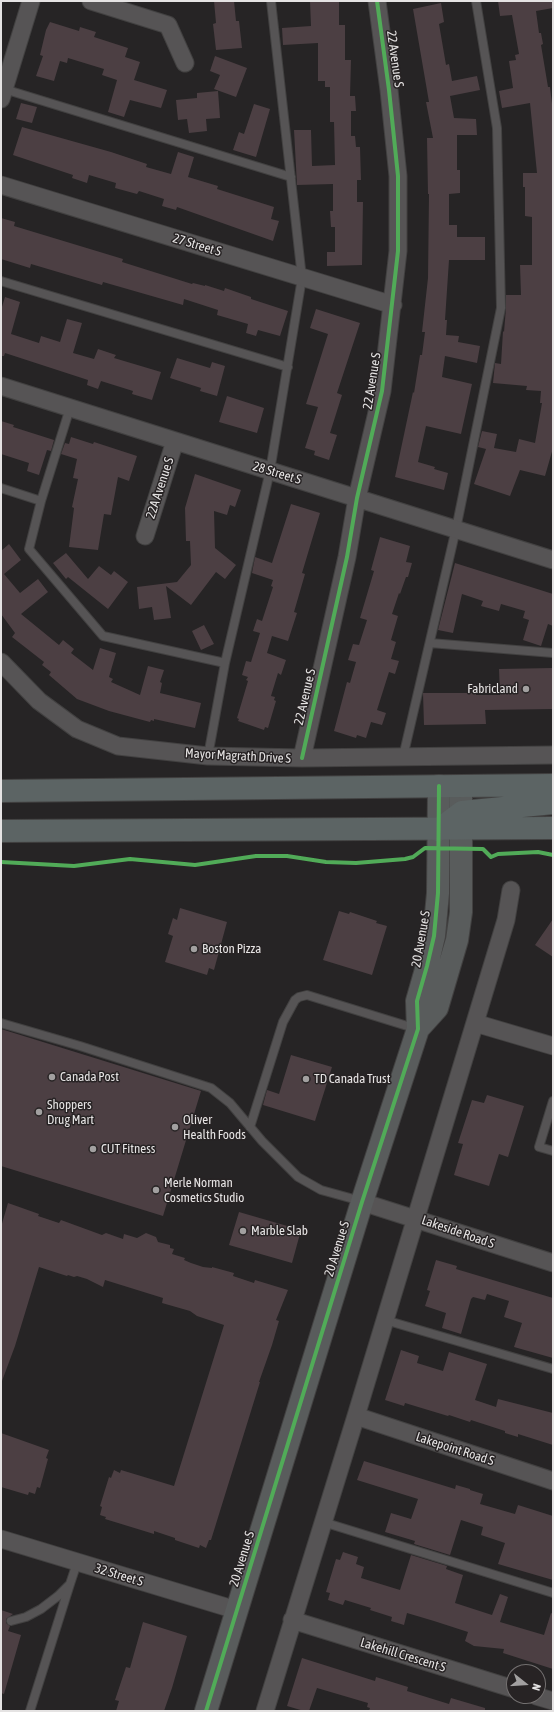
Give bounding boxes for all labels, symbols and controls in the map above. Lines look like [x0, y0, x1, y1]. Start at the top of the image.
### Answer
street label: 22 Avenue S [383, 30, 407, 88]
street label: 27 Street S [171, 230, 223, 260]
street label: 22 Avenue S [360, 352, 384, 410]
street label: 22A Avenue S [143, 455, 177, 521]
street label: 28 Street S [251, 458, 303, 488]
street label: 22 Avenue S [291, 667, 319, 727]
place label: Fabricland [467, 681, 518, 697]
marker: Fabricland [521, 684, 531, 694]
street label: Mayor Magrath Drive S [185, 745, 291, 767]
street label: 20 Avenue S [408, 909, 434, 969]
place label: Boston Pizza [202, 941, 261, 957]
marker: Boston Pizza [189, 944, 199, 954]
place label: Canada Post [60, 1069, 119, 1085]
place label: TD Canada Trust [314, 1071, 390, 1087]
marker: Canada Post [47, 1072, 57, 1082]
marker: TD Canada Trust [301, 1074, 311, 1084]
place label: Shoppers Drug Mart [47, 1097, 94, 1128]
marker: Shoppers Drug Mart [34, 1107, 44, 1117]
place label: Oliver Health Foods [183, 1112, 246, 1143]
marker: Oliver Health Foods [170, 1122, 180, 1132]
place label: CUT Fitness [101, 1141, 155, 1157]
marker: CUT Fitness [88, 1144, 98, 1154]
place label: Merle Norman Cosmetics Studio [164, 1175, 244, 1206]
marker: Merle Norman Cosmetics Studio [151, 1185, 161, 1195]
street label: Lakeside Road S [420, 1212, 496, 1252]
street label: 20 Avenue S [321, 1219, 353, 1279]
place label: Marble Slab [251, 1223, 308, 1239]
marker: Marble Slab [238, 1226, 248, 1236]
street label: Lakepoint Road S [414, 1429, 496, 1469]
street label: 20 Avenue S [226, 1529, 258, 1589]
street label: 32 Street S [93, 1560, 145, 1590]
street label: Lakehill Crescent S [358, 1635, 448, 1675]
north arrow [506, 1664, 546, 1704]
text: N [530, 1682, 543, 1692]

